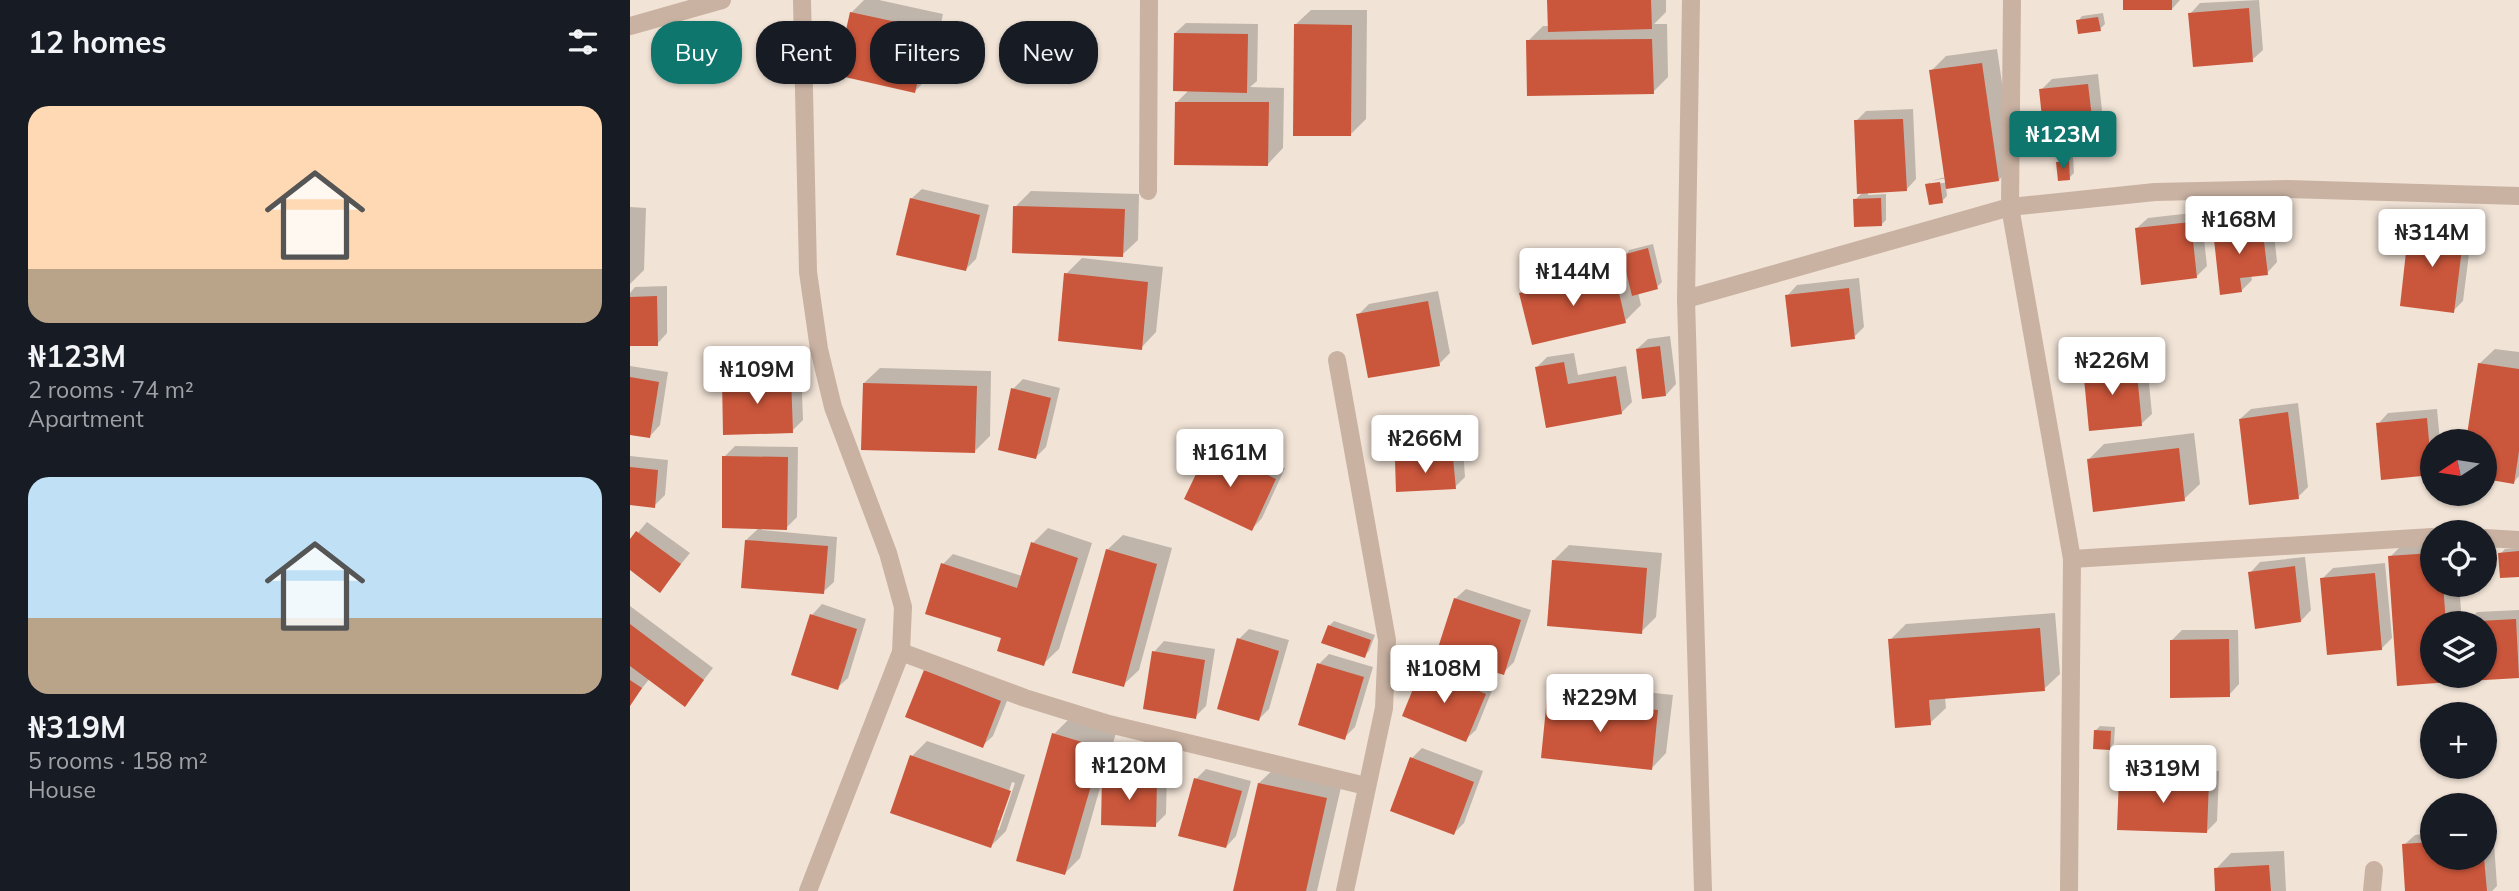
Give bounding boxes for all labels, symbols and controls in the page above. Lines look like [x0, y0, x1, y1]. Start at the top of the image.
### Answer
chip: Buy [651, 21, 742, 84]
chip: Rent [756, 21, 856, 84]
chip: Filters [870, 21, 985, 84]
chip: New [999, 21, 1098, 84]
text: 12 homes [28, 23, 167, 61]
icon: filters [564, 23, 602, 61]
pin: ₦123M [2014, 111, 2112, 171]
text: ₦123M [2025, 119, 2101, 148]
icon: home [252, 152, 378, 278]
pin: ₦168M [2190, 196, 2288, 256]
text: ₦168M [2201, 204, 2277, 233]
pin: ₦314M [2383, 210, 2481, 269]
text: ₦314M [2394, 217, 2470, 246]
pin: ₦144M [1524, 248, 1622, 308]
text: ₦144M [1535, 256, 1611, 285]
text: ₦123M [28, 337, 126, 375]
pin: ₦226M [2063, 338, 2161, 397]
text: ₦226M [2074, 345, 2150, 374]
pin: ₦109M [708, 346, 806, 406]
text: ₦109M [719, 354, 795, 383]
text: 2 rooms · 74 m² [28, 375, 194, 404]
text: Apartment [28, 404, 144, 433]
pin: ₦266M [1376, 416, 1474, 475]
text: ₦266M [1387, 423, 1463, 452]
north arrow [2420, 429, 2497, 506]
map controls [2420, 429, 2497, 870]
pin: ₦161M [1181, 430, 1279, 489]
text: ₦161M [1192, 437, 1268, 466]
button: locate [2420, 520, 2497, 597]
icon: home [252, 523, 378, 649]
button: layers [2420, 611, 2497, 688]
pin: ₦108M [1395, 646, 1493, 705]
text: ₦108M [1406, 653, 1482, 682]
pin: ₦229M [1551, 674, 1649, 734]
text: ₦229M [1562, 682, 1638, 711]
button: + [2420, 702, 2497, 779]
text: ₦319M [28, 708, 126, 746]
pin: ₦120M [1080, 742, 1178, 802]
text: 5 rooms · 158 m² [28, 746, 208, 775]
pin: ₦319M [2114, 746, 2212, 805]
text: ₦120M [1091, 750, 1167, 779]
text: ₦319M [2125, 753, 2201, 782]
text: House [28, 775, 96, 804]
button: − [2420, 793, 2497, 870]

